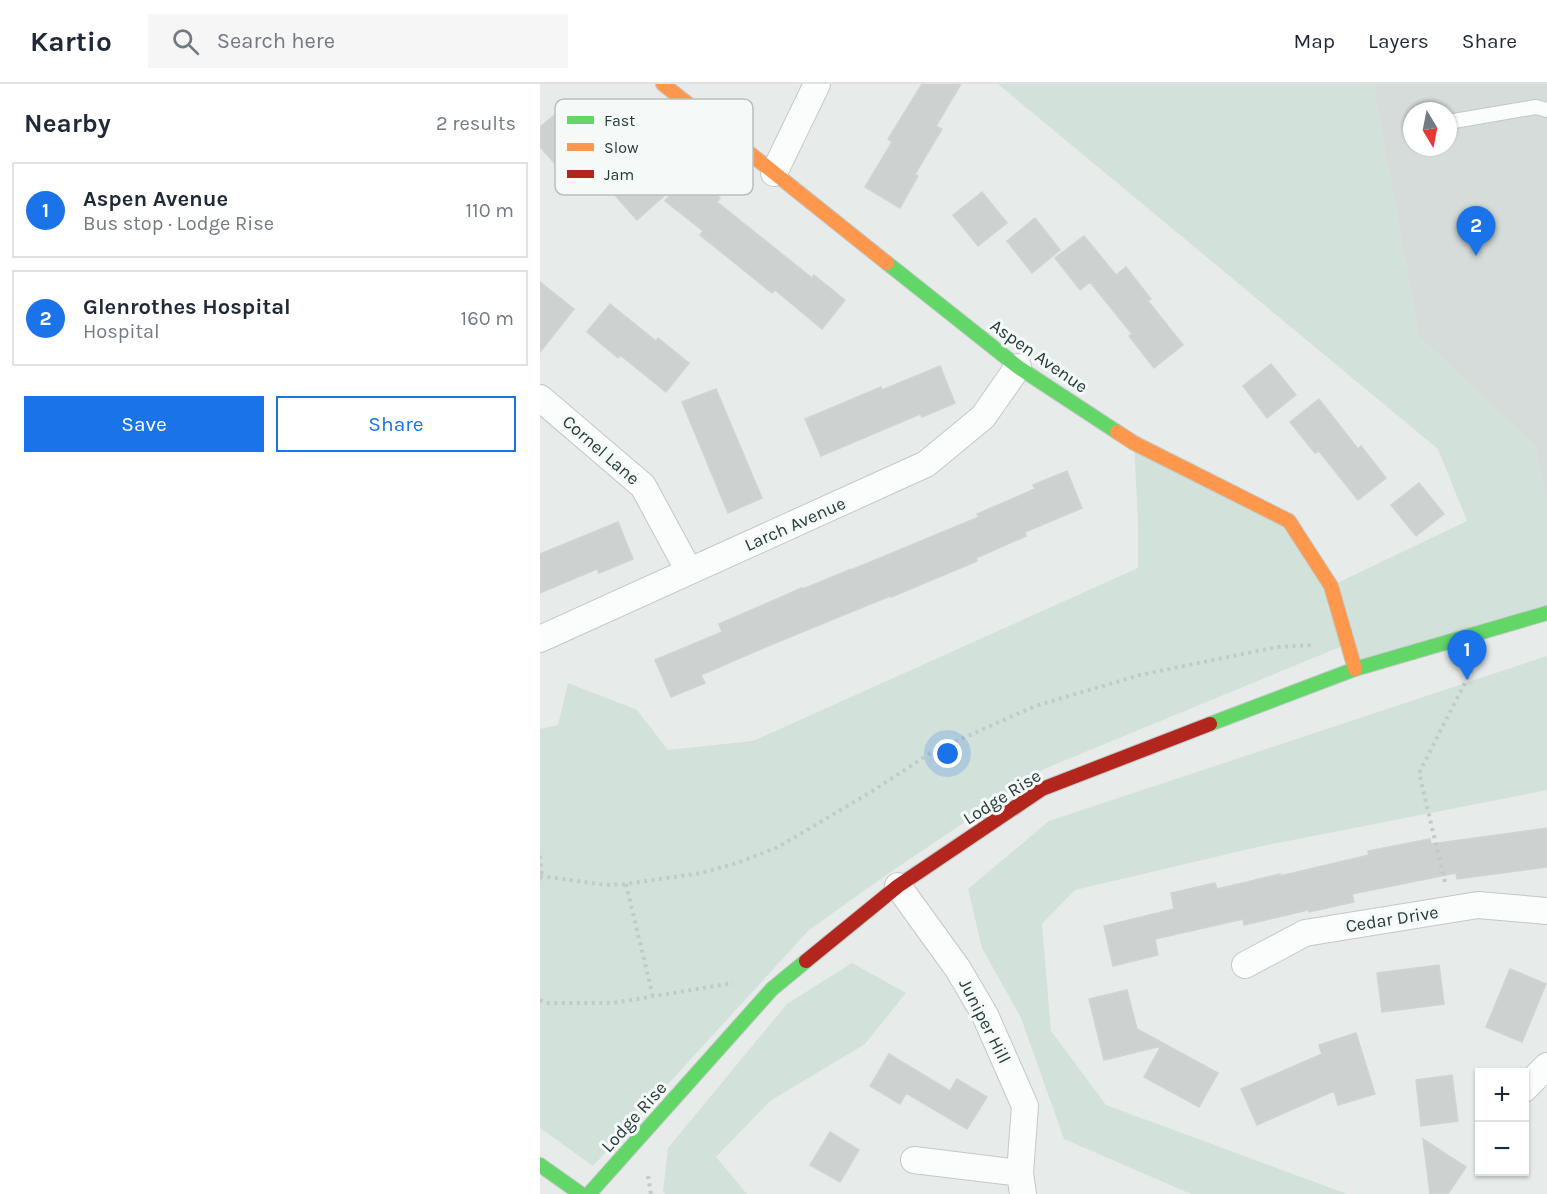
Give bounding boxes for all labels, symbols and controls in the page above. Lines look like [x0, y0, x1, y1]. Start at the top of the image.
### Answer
search box [148, 14, 568, 68]
text: Kartio [30, 25, 112, 58]
icon: search [169, 25, 202, 58]
text: Search here [217, 28, 335, 54]
text: Map [1293, 29, 1335, 53]
text: Layers [1368, 29, 1429, 53]
text: Share [1462, 29, 1517, 53]
legend [555, 99, 753, 195]
north arrow [1403, 102, 1457, 156]
text: Nearby [24, 108, 111, 139]
text: Fast [604, 111, 635, 130]
text: 2 results [436, 112, 516, 135]
text: Slow [604, 138, 639, 157]
text: Jam [604, 165, 634, 184]
text: Aspen Avenue [83, 186, 228, 212]
text: 1 [42, 199, 49, 222]
text: 110 m [465, 199, 514, 222]
pin: 2 [1456, 206, 1496, 256]
text: Bus stop · Lodge Rise [83, 212, 274, 235]
text: Glenrothes Hospital [83, 294, 291, 320]
text: 2 [39, 307, 52, 330]
text: 160 m [461, 307, 514, 330]
street label: Aspen Avenue [986, 314, 1092, 398]
text: Hospital [83, 320, 160, 343]
button: Save [24, 396, 264, 452]
button: Share [276, 396, 516, 452]
street label: Cornel Lane [558, 410, 644, 490]
street label: Larch Avenue [741, 492, 849, 556]
pin: 1 [1448, 630, 1486, 680]
your location [933, 739, 962, 768]
street label: Lodge Rise [959, 764, 1045, 830]
street label: Cedar Drive [1344, 901, 1440, 937]
street label: Juniper Hill [954, 975, 1016, 1067]
map controls [1475, 1068, 1529, 1176]
button: + [1475, 1068, 1529, 1122]
street label: Lodge Rise [596, 1077, 672, 1157]
button: − [1475, 1122, 1529, 1176]

